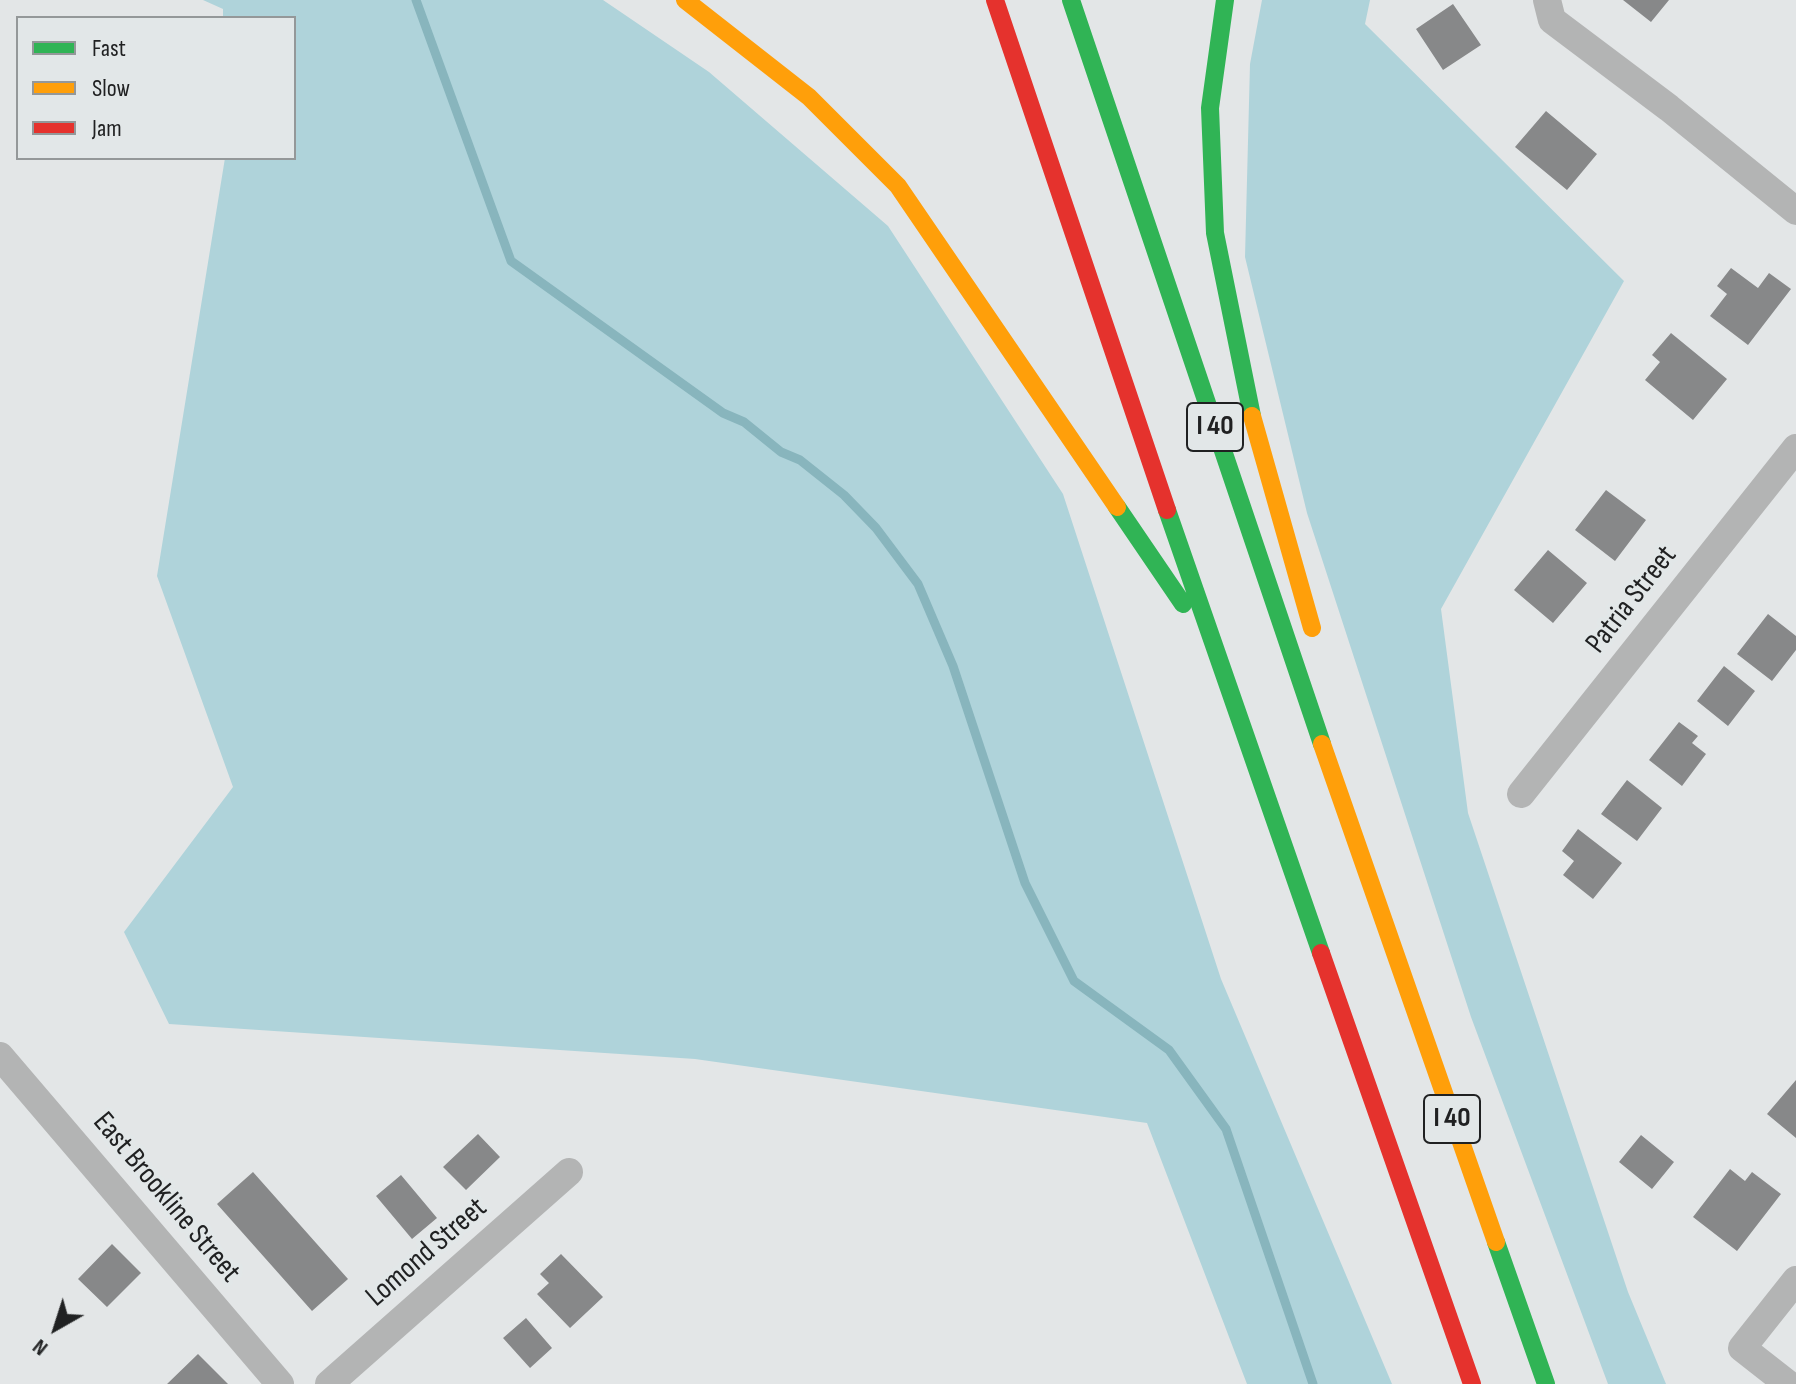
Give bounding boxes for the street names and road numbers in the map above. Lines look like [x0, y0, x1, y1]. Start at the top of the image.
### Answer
road number: I 40 [1187, 403, 1243, 451]
street label: Patria Street [1579, 539, 1685, 661]
road number: I 40 [1424, 1095, 1480, 1143]
street label: East Brookline Street [84, 1106, 248, 1290]
street label: Lomond Street [359, 1191, 495, 1315]

